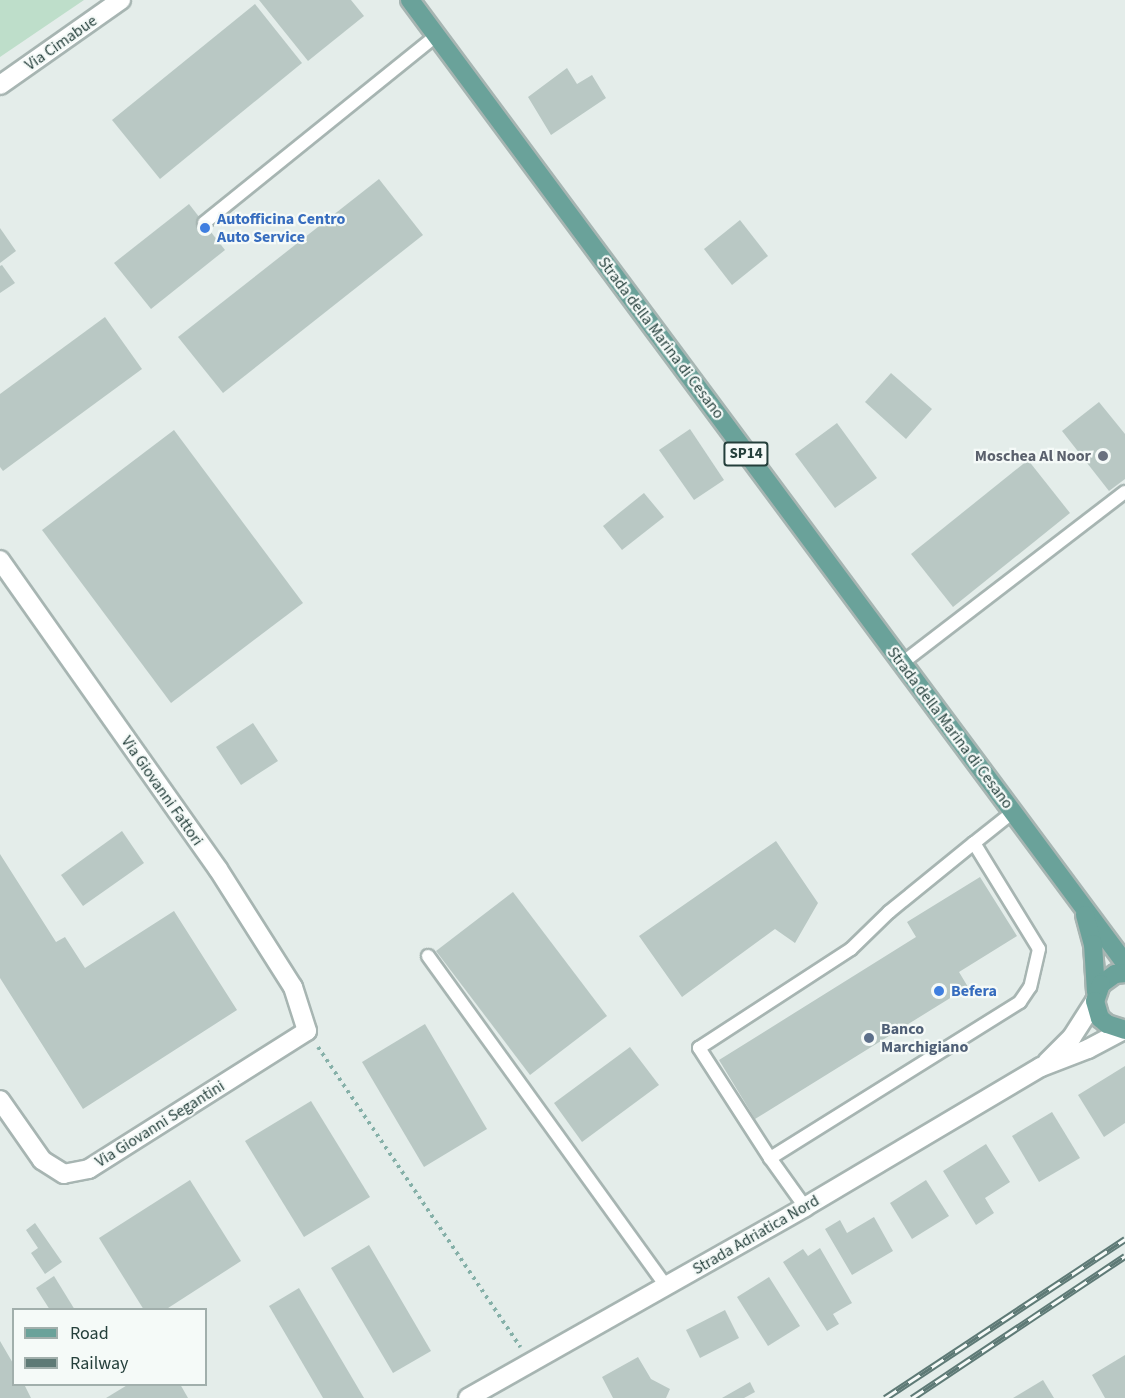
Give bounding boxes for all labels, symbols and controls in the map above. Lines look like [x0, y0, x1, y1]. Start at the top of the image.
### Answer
street label: Via Cimabue [21, 11, 101, 75]
place label: Autofficina Centro Auto Service [217, 209, 345, 247]
marker: Autofficina Centro Auto Service [198, 221, 212, 235]
street label: Strada della Marina di Cesano [594, 253, 728, 423]
road number: SP14 [722, 442, 770, 466]
place label: Moschea Al Noor [975, 446, 1091, 466]
marker: Moschea Al Noor [1096, 449, 1110, 463]
street label: Strada della Marina di Cesano [883, 643, 1017, 813]
street label: Via Giovanni Fattori [117, 733, 207, 849]
place label: Befera [951, 981, 997, 1001]
marker: Befera [932, 984, 946, 998]
place label: Banco Marchigiano [881, 1019, 968, 1057]
marker: Banco Marchigiano [862, 1031, 876, 1045]
street label: Via Giovanni Segantini [92, 1076, 228, 1172]
street label: Strada Adriatica Nord [689, 1191, 823, 1279]
legend [12, 1308, 207, 1386]
text: Road [70, 1321, 109, 1346]
text: Railway [70, 1351, 129, 1376]

